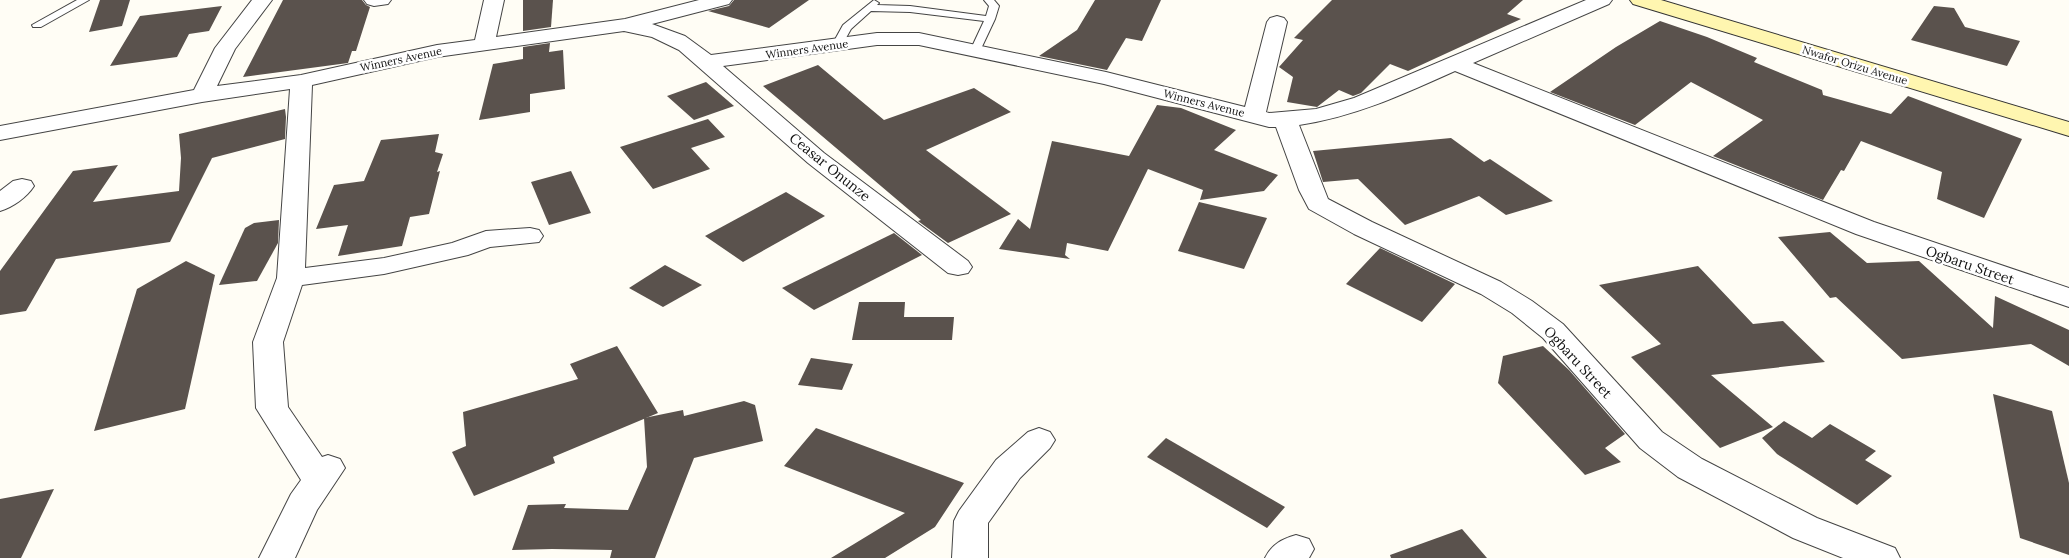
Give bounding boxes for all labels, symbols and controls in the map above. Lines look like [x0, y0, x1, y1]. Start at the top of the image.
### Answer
street label: Winners Avenue [765, 36, 849, 62]
street label: Nwafor Orizu Avenue [1801, 42, 1909, 88]
street label: Winners Avenue [359, 43, 443, 75]
street label: Winners Avenue [1162, 86, 1246, 120]
street label: Ceasar Onunze [786, 129, 875, 205]
street label: Ogbaru Street [1923, 241, 2017, 289]
street label: Ogbaru Street [1540, 322, 1616, 402]

